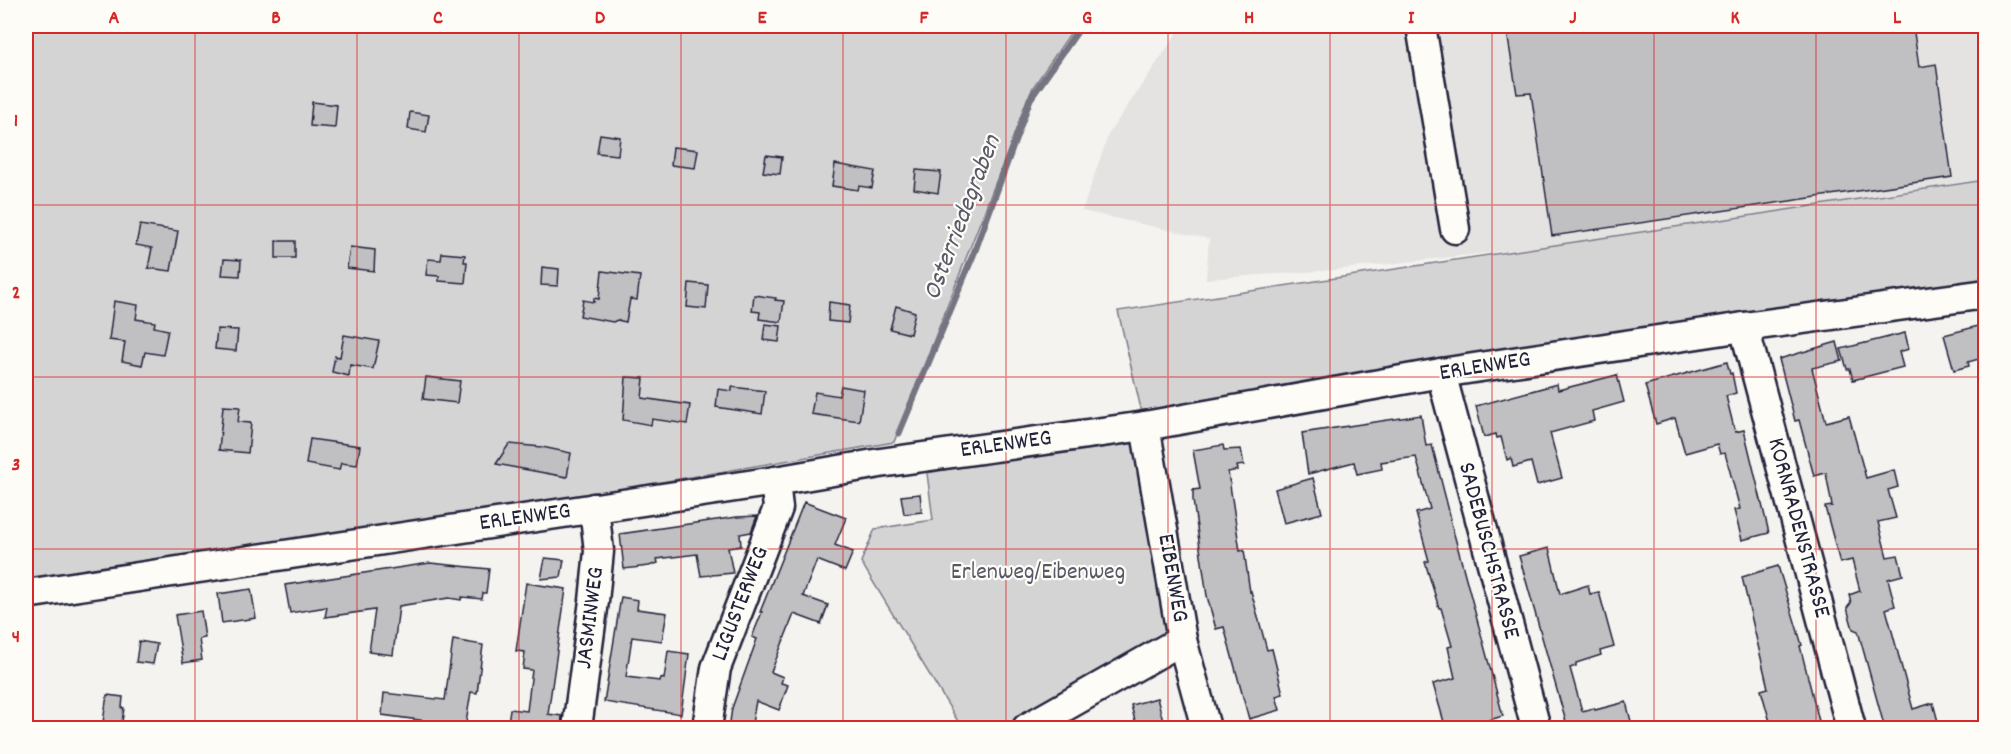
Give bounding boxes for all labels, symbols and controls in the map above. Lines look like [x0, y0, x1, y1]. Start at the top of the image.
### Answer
text: A [109, 5, 120, 33]
text: B [271, 5, 281, 33]
text: C [433, 5, 443, 33]
text: D [595, 5, 606, 33]
text: E [757, 5, 767, 33]
text: F [920, 5, 930, 33]
text: G [1082, 5, 1092, 33]
text: H [1244, 5, 1254, 33]
text: I [1408, 5, 1415, 33]
text: J [1569, 5, 1577, 33]
text: K [1730, 5, 1740, 33]
text: L [1893, 5, 1902, 33]
text: 1 [14, 108, 18, 136]
water label: Osterriedegraben [915, 129, 1012, 306]
text: 2 [12, 280, 20, 308]
street label: ERLENWEG [1437, 343, 1533, 391]
street label: ERLENWEG [958, 422, 1054, 468]
street label: KORNRADENSTRASSE [1758, 434, 1838, 622]
text: 3 [12, 452, 20, 480]
street label: SADEBUSCHSTRASSE [1448, 459, 1528, 643]
street label: ERLENWEG [477, 495, 573, 541]
street label: EIBENWEG [1148, 531, 1196, 625]
street label: LIGUSTERWEG [704, 542, 778, 666]
park label: Erlenweg/Eibenweg [951, 556, 1125, 590]
street label: JASMINWEG [568, 565, 614, 671]
text: 4 [12, 624, 20, 652]

